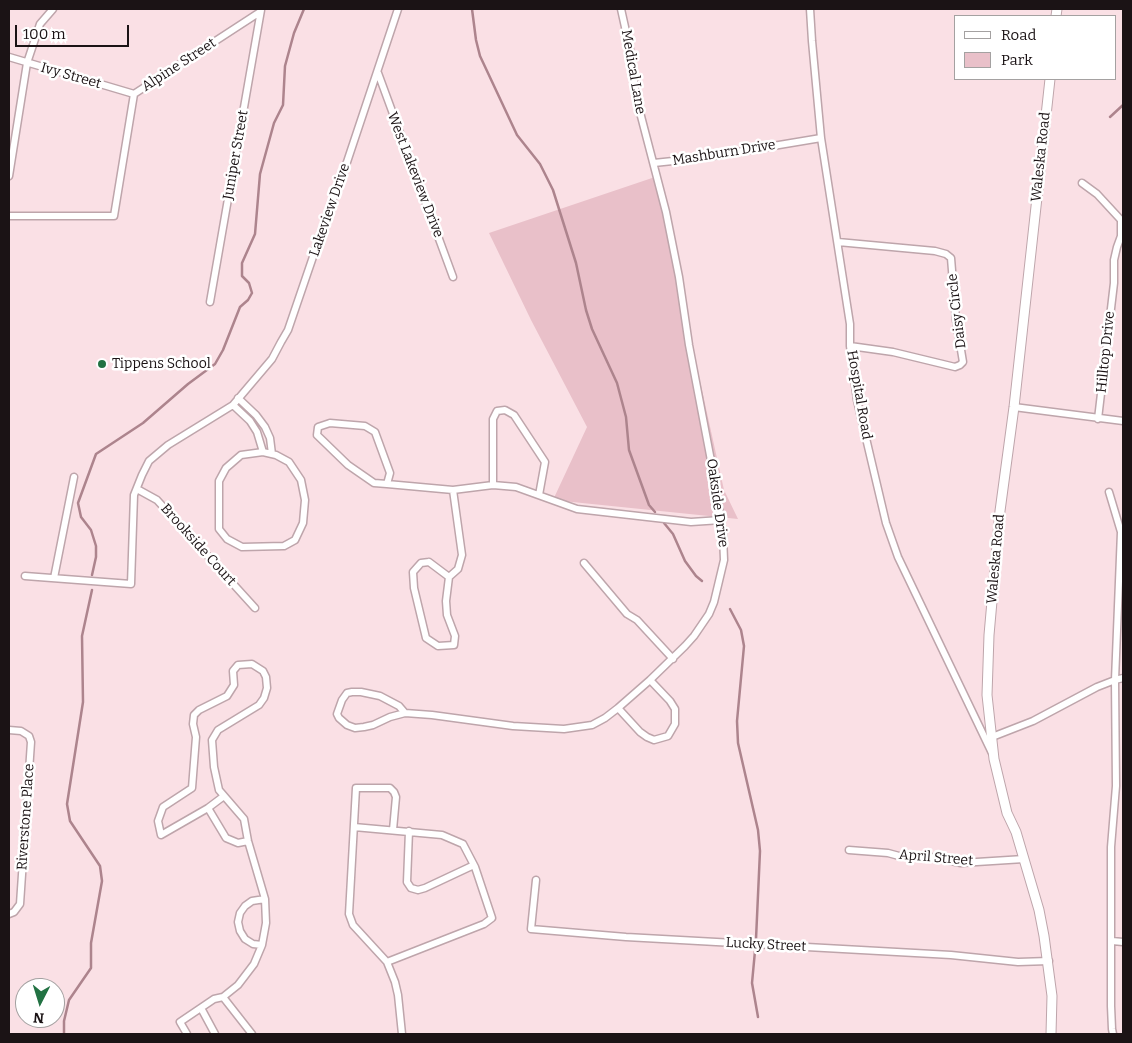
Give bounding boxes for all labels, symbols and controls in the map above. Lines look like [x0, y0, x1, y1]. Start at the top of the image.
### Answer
scale bar [18, 15, 131, 47]
legend [954, 15, 1117, 80]
text: 100 m [23, 25, 66, 43]
text: Road [1001, 26, 1036, 44]
street label: Medical Lane [617, 28, 649, 116]
street label: Alpine Street [139, 35, 219, 95]
text: Park [1001, 51, 1033, 69]
street label: Ivy Street [39, 59, 103, 93]
street label: Juniper Street [220, 109, 252, 201]
street label: West Lakeview Drive [383, 110, 447, 240]
street label: Waleska Road [1028, 111, 1054, 203]
street label: Mashburn Drive [671, 137, 777, 169]
street label: Lakeview Drive [306, 161, 354, 259]
street label: Daisy Circle [944, 273, 970, 349]
street label: Hilltop Drive [1093, 310, 1119, 394]
street label: Hospital Road [843, 349, 875, 441]
place label: Tippens School [112, 356, 211, 372]
marker: Tippens School [96, 358, 108, 370]
street label: Oakside Drive [702, 458, 732, 548]
street label: Brookside Court [157, 501, 239, 589]
street label: Waleska Road [984, 513, 1008, 605]
street label: Riverstone Place [14, 763, 38, 871]
street label: April Street [898, 846, 974, 870]
street label: Lucky Street [725, 935, 807, 955]
north arrow [15, 978, 65, 1028]
text: N [33, 1009, 45, 1026]

